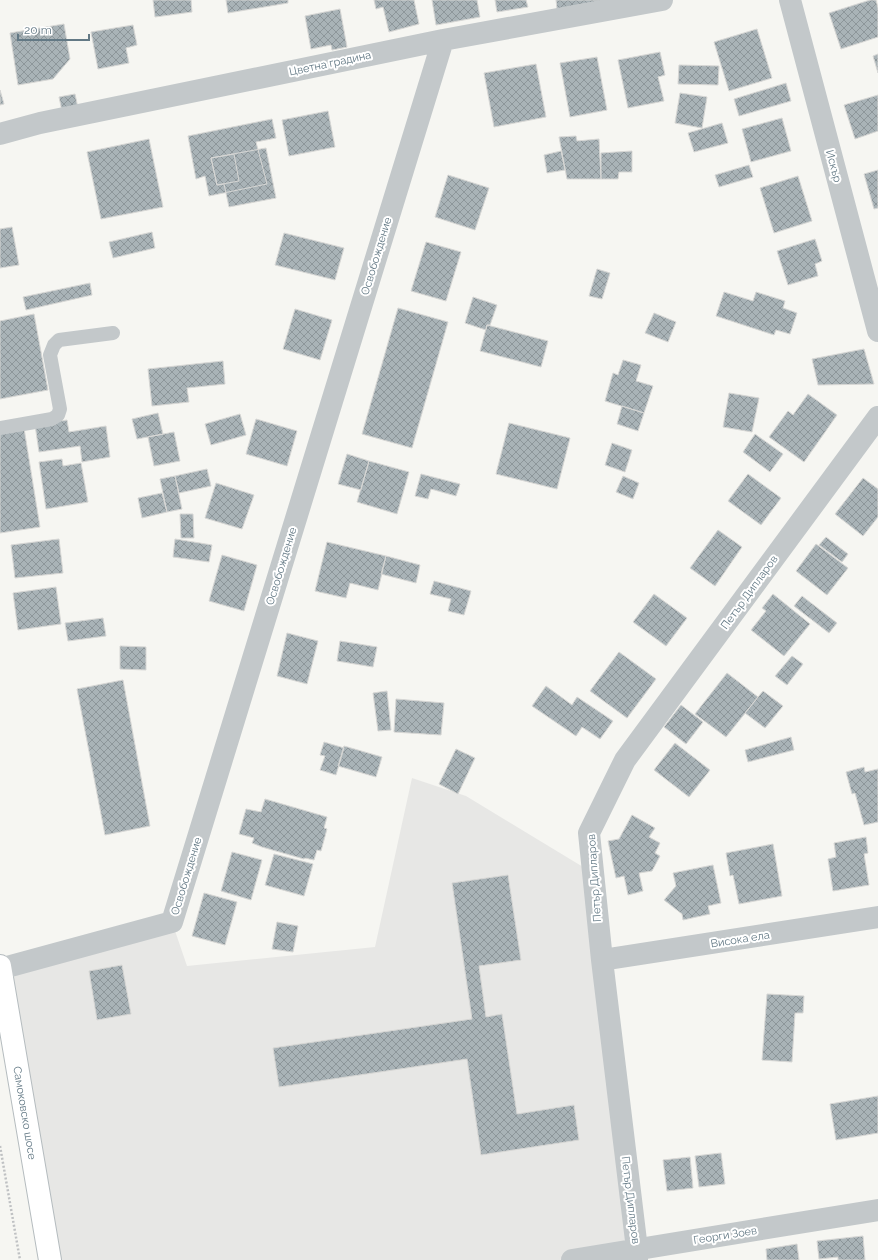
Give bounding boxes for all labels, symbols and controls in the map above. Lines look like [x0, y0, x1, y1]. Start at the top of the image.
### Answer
scale bar [18, 16, 89, 42]
text: 20 m [24, 23, 52, 37]
street label: Цветна градина [288, 48, 372, 79]
street label: Искър [823, 148, 844, 184]
street label: Освобождение [358, 215, 395, 297]
street label: Освобождение [263, 525, 300, 607]
street label: Петър Дипларов [718, 553, 781, 632]
street label: Петър Дипларов [585, 833, 604, 922]
street label: Освобождение [168, 835, 205, 917]
street label: Висока ела [710, 928, 771, 951]
street label: Самоковско шосе [10, 1065, 39, 1161]
street label: Петър Дипларов [619, 1156, 642, 1245]
street label: Георги Зоев [692, 1224, 758, 1247]

